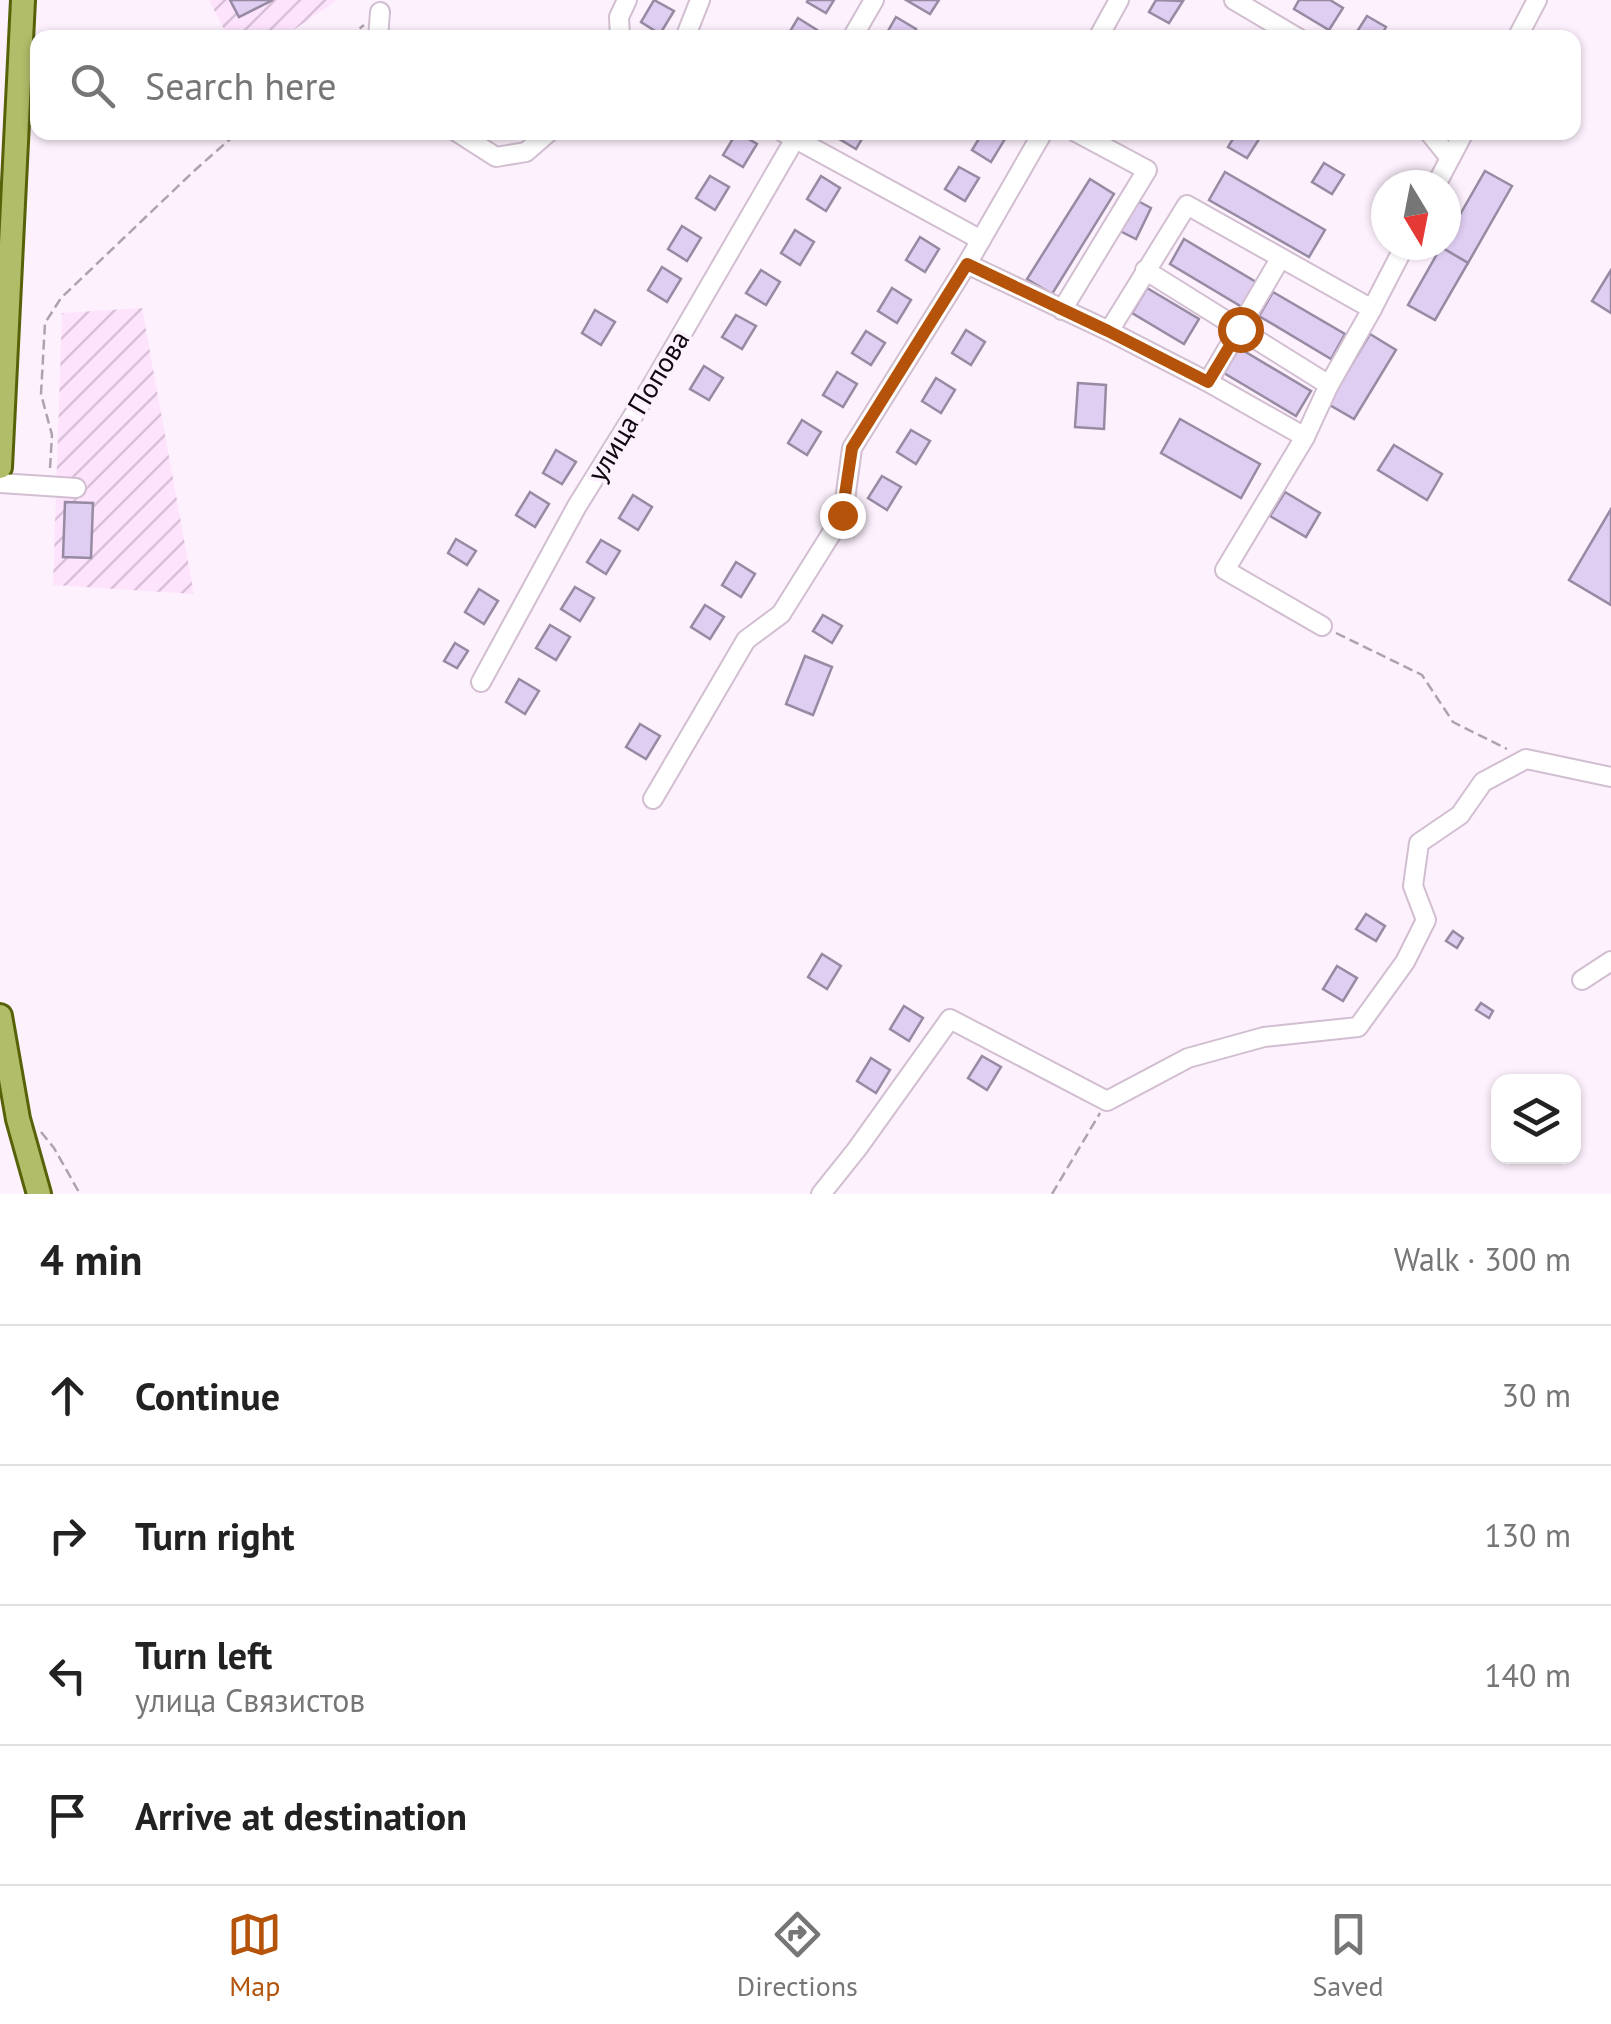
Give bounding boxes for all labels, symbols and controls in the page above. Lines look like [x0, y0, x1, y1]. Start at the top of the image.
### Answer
search box [30, 30, 1581, 140]
icon: search [65, 58, 120, 113]
text: Search here [145, 61, 337, 110]
north arrow [1371, 170, 1461, 260]
route start [1218, 307, 1264, 353]
street label: улица Попова [578, 323, 697, 488]
route end [820, 493, 866, 539]
map controls [1491, 1074, 1581, 1164]
button: layers [1491, 1074, 1581, 1164]
text: 4 min [40, 1232, 142, 1287]
text: Walk · 300 m [1394, 1238, 1571, 1280]
icon: ahead [40, 1368, 95, 1423]
text: Continue [135, 1371, 280, 1420]
text: 30 m [1502, 1374, 1571, 1416]
icon: right [40, 1508, 95, 1563]
text: Turn right [135, 1511, 295, 1560]
text: 130 m [1484, 1514, 1571, 1556]
text: Turn left [135, 1630, 272, 1679]
icon: left [40, 1648, 95, 1703]
text: 140 m [1484, 1654, 1571, 1696]
text: улица Связистов [135, 1679, 365, 1721]
icon: arrive [40, 1788, 95, 1843]
text: Arrive at destination [135, 1791, 467, 1840]
tab: Map [227, 1907, 282, 2004]
tab: Directions [737, 1907, 858, 2004]
tab: Saved [1312, 1907, 1384, 2004]

